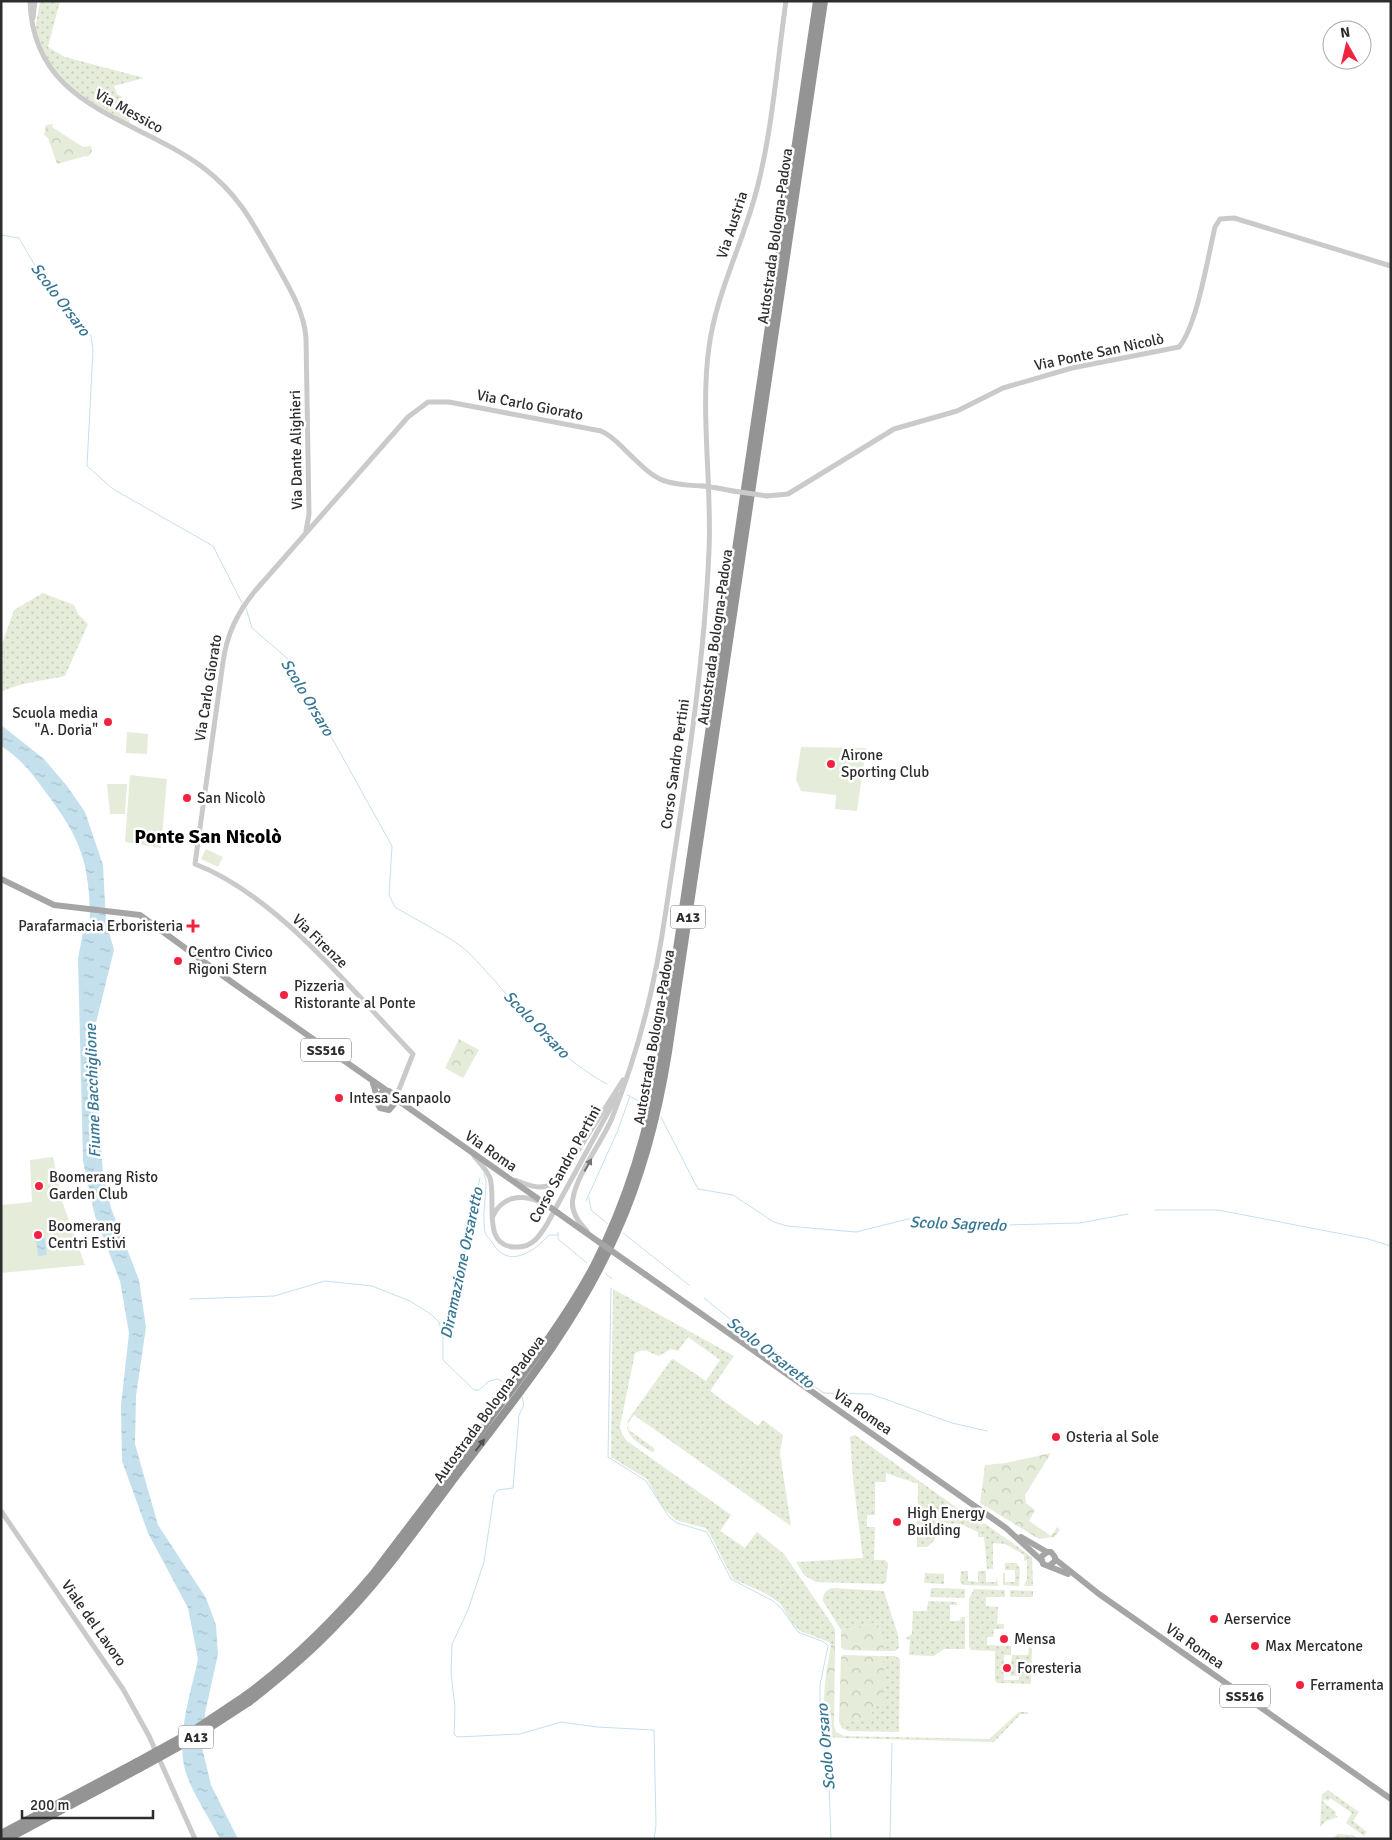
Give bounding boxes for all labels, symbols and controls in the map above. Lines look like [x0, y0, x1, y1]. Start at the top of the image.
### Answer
north arrow [1322, 20, 1372, 70]
text: N [1339, 24, 1351, 42]
street label: Via Messico [92, 85, 166, 137]
street label: Autostrada Bologna-Padova [754, 147, 796, 325]
street label: Via Austria [713, 189, 751, 261]
water label: Scolo Orsaro [26, 259, 95, 341]
street label: Via Ponte San Nicolò [1033, 329, 1166, 375]
street label: Via Carlo Giorato [475, 386, 585, 424]
street label: Via Dante Alighieri [286, 390, 306, 510]
street label: Autostrada Bologna-Padova [694, 548, 736, 726]
street label: Via Carlo Giorato [191, 633, 225, 743]
water label: Scolo Orsaro [276, 655, 338, 740]
street label: Corso Sandro Pertini [657, 698, 693, 830]
place label: Scuola media "A. Doria" [12, 704, 98, 739]
marker: Scuola media "A. Doria" [102, 716, 114, 728]
place label: Airone Sporting Club [841, 746, 929, 781]
marker: Airone Sporting Club [825, 758, 837, 770]
place label: San Nicolò [197, 789, 266, 807]
marker: San Nicolò [181, 792, 193, 804]
district label: Ponte San Nicolò [134, 824, 282, 849]
road number: A13 [670, 906, 706, 929]
street label: Via Firenze [288, 910, 352, 972]
place label: Parafarmacia Erboristeria [18, 917, 183, 935]
marker: Parafarmacia Erboristeria [187, 920, 199, 932]
place label: Centro Civico Rigoni Stern [188, 943, 273, 978]
street label: Autostrada Bologna-Padova [630, 948, 678, 1126]
marker: Centro Civico Rigoni Stern [172, 955, 184, 967]
place label: Pizzeria Ristorante al Ponte [294, 977, 416, 1012]
water label: Scolo Orsaro [499, 987, 574, 1063]
marker: Pizzeria Ristorante al Ponte [278, 989, 290, 1001]
water label: Fiume Bacchiglione [81, 1023, 105, 1158]
road number: SS516 [301, 1038, 351, 1062]
place label: Intesa Sanpaolo [349, 1089, 451, 1107]
marker: Intesa Sanpaolo [333, 1092, 345, 1104]
street label: Corso Sandro Pertini [525, 1102, 605, 1226]
street label: Via Roma [461, 1126, 521, 1176]
one-way arrow [584, 1158, 592, 1172]
place label: Boomerang Risto Garden Club [49, 1168, 158, 1203]
marker: Boomerang Risto Garden Club [33, 1180, 45, 1192]
water label: Diramazione Orsaretto [436, 1185, 488, 1341]
water label: Scolo Sagredo [909, 1212, 1007, 1236]
place label: Boomerang Centri Estivi [48, 1217, 126, 1252]
marker: Boomerang Centri Estivi [32, 1229, 44, 1241]
water label: Scolo Orsaretto [723, 1312, 819, 1394]
street label: Autostrada Bologna-Padova [430, 1332, 548, 1486]
street label: Via Romea [830, 1385, 896, 1439]
place label: Osteria al Sole [1066, 1428, 1159, 1446]
marker: Osteria al Sole [1050, 1431, 1062, 1443]
one-way arrow [475, 1438, 485, 1452]
place label: High Energy Building [907, 1504, 985, 1539]
marker: High Energy Building [891, 1516, 903, 1528]
street label: Viale del Lavoro [58, 1576, 130, 1670]
place label: Aerservice [1224, 1610, 1291, 1628]
marker: Aerservice [1208, 1613, 1220, 1625]
street label: Via Romea [1162, 1619, 1228, 1673]
place label: Mensa [1014, 1630, 1056, 1648]
marker: Mensa [998, 1633, 1010, 1645]
place label: Max Mercatone [1265, 1637, 1363, 1655]
marker: Max Mercatone [1249, 1640, 1261, 1652]
place label: Foresteria [1017, 1659, 1082, 1677]
marker: Foresteria [1001, 1662, 1013, 1674]
place label: Ferramenta [1310, 1676, 1384, 1694]
marker: Ferramenta [1294, 1679, 1306, 1691]
road number: SS516 [1220, 1684, 1270, 1708]
water label: Scolo Orsaro [812, 1702, 840, 1791]
road number: A13 [178, 1725, 214, 1748]
scale bar [22, 1788, 154, 1820]
text: 200 m [30, 1796, 70, 1814]

